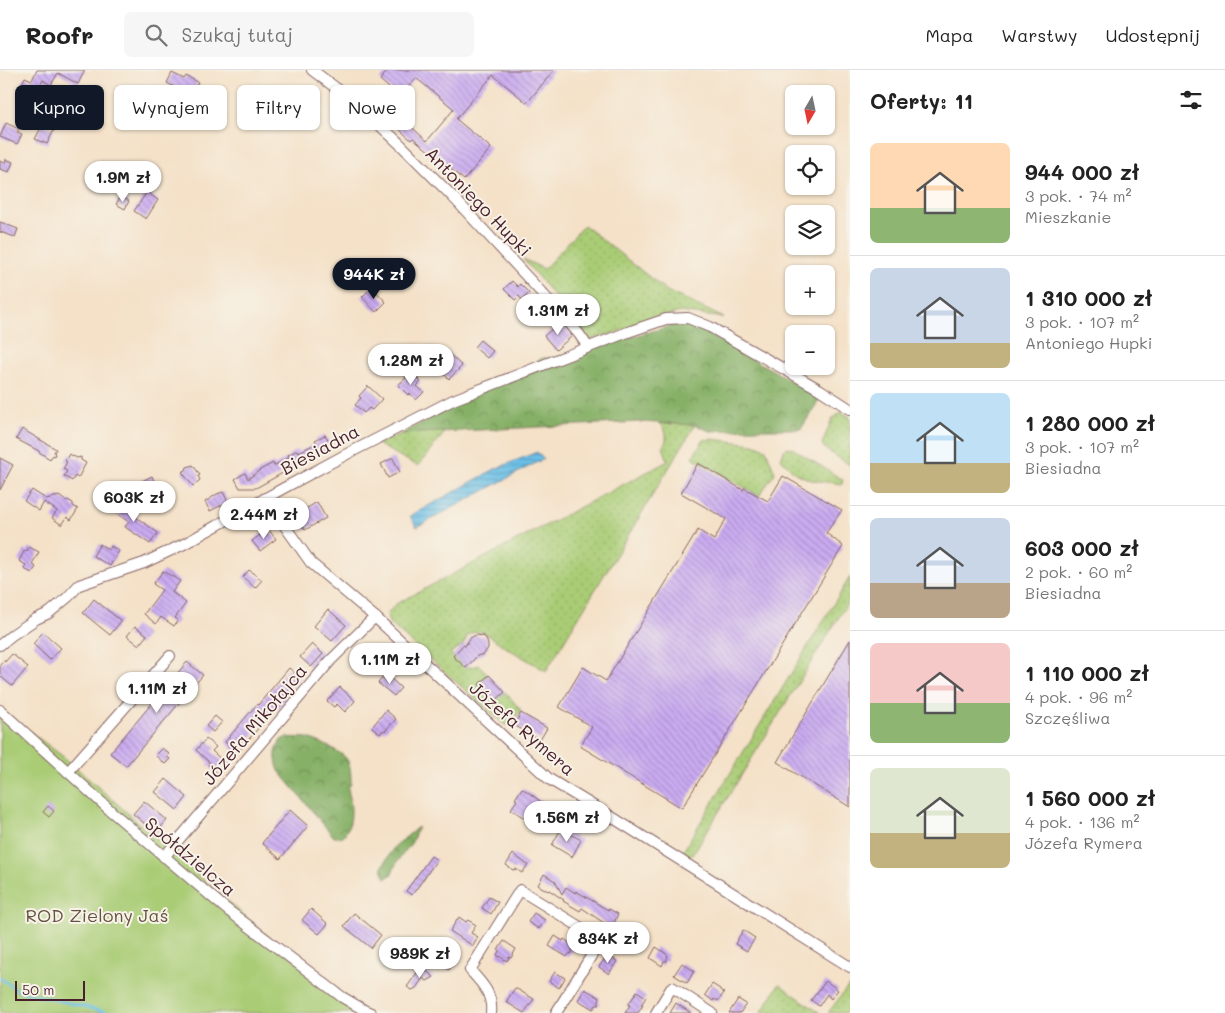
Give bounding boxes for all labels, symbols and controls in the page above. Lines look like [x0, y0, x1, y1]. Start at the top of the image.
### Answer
search box [124, 12, 474, 57]
text: Roofr [25, 19, 94, 50]
icon: search [142, 21, 170, 49]
text: Szukaj tutaj [182, 22, 293, 47]
text: Mapa [925, 23, 973, 47]
text: Warstwy [1001, 23, 1077, 47]
text: Udostępnij [1105, 23, 1200, 47]
chip: Kupno [15, 85, 104, 130]
chip: Wynajem [114, 85, 227, 130]
chip: Filtry [237, 85, 320, 130]
chip: Nowe [330, 85, 415, 130]
north arrow [785, 85, 835, 135]
map controls [785, 85, 835, 375]
icon: filters [1177, 86, 1205, 114]
text: Oferty: 11 [870, 87, 973, 114]
street label: Antoniego Hupki [420, 141, 537, 261]
button: locate [785, 145, 835, 195]
text: 944 000 zł [1025, 158, 1139, 185]
pin: 1.9M zł [77, 160, 169, 203]
icon: home [910, 163, 970, 223]
text: 1.9M zł [95, 166, 151, 187]
text: 3 pok. · 74 m² [1025, 185, 1132, 206]
button: layers [785, 205, 835, 255]
text: Mieszkanie [1025, 206, 1111, 227]
pin: 944K zł [328, 258, 420, 300]
text: 944K zł [344, 263, 404, 284]
button: + [785, 265, 835, 315]
text: 1 310 000 zł [1025, 284, 1152, 311]
icon: home [910, 288, 970, 348]
pin: 1.31M zł [506, 294, 610, 336]
text: 1.31M zł [527, 299, 589, 320]
text: 3 pok. · 107 m² [1025, 311, 1139, 332]
button: − [785, 325, 835, 375]
text: Antoniego Hupki [1025, 332, 1152, 353]
pin: 1.28M zł [359, 344, 463, 386]
text: 1.28M zł [379, 349, 443, 370]
text: 1 280 000 zł [1025, 409, 1155, 436]
icon: home [910, 413, 970, 473]
street label: Biesiadna [276, 418, 363, 480]
text: 3 pok. · 107 m² [1025, 436, 1139, 457]
text: Biesiadna [1025, 457, 1101, 478]
pin: 603K zł [88, 480, 180, 523]
text: 603K zł [104, 486, 164, 507]
pin: 2.44M zł [212, 498, 316, 540]
text: 2.44M zł [230, 503, 298, 524]
text: 603 000 zł [1025, 534, 1139, 561]
icon: home [910, 538, 970, 598]
text: 2 pok. · 60 m² [1025, 561, 1132, 582]
text: Biesiadna [1025, 582, 1101, 603]
pin: 1.11M zł [338, 642, 442, 685]
text: 1.11M zł [360, 648, 420, 669]
street label: Józefa Mikołajca [197, 659, 312, 790]
text: 1 110 000 zł [1025, 659, 1149, 686]
icon: home [910, 663, 970, 723]
pin: 1.11M zł [105, 672, 209, 714]
street label: Józefa Rymera [465, 676, 580, 781]
text: 1.11M zł [127, 677, 187, 698]
text: 4 pok. · 96 m² [1025, 686, 1132, 707]
text: Szczęśliwa [1025, 707, 1111, 728]
text: 1 560 000 zł [1025, 784, 1155, 811]
icon: home [910, 788, 970, 848]
pin: 1.56M zł [515, 800, 619, 843]
text: 1.56M zł [535, 806, 599, 827]
street label: Spółdzielcza [140, 811, 241, 901]
text: 4 pok. · 136 m² [1025, 811, 1139, 832]
text: Józefa Rymera [1025, 832, 1143, 853]
park label: ROD Zielony Jaś [26, 903, 168, 927]
pin: 834K zł [562, 922, 654, 964]
text: 834K zł [578, 927, 638, 948]
pin: 989K zł [374, 936, 466, 979]
text: 989K zł [390, 942, 450, 963]
scale bar [15, 978, 85, 1001]
text: 50 m [22, 980, 54, 999]

